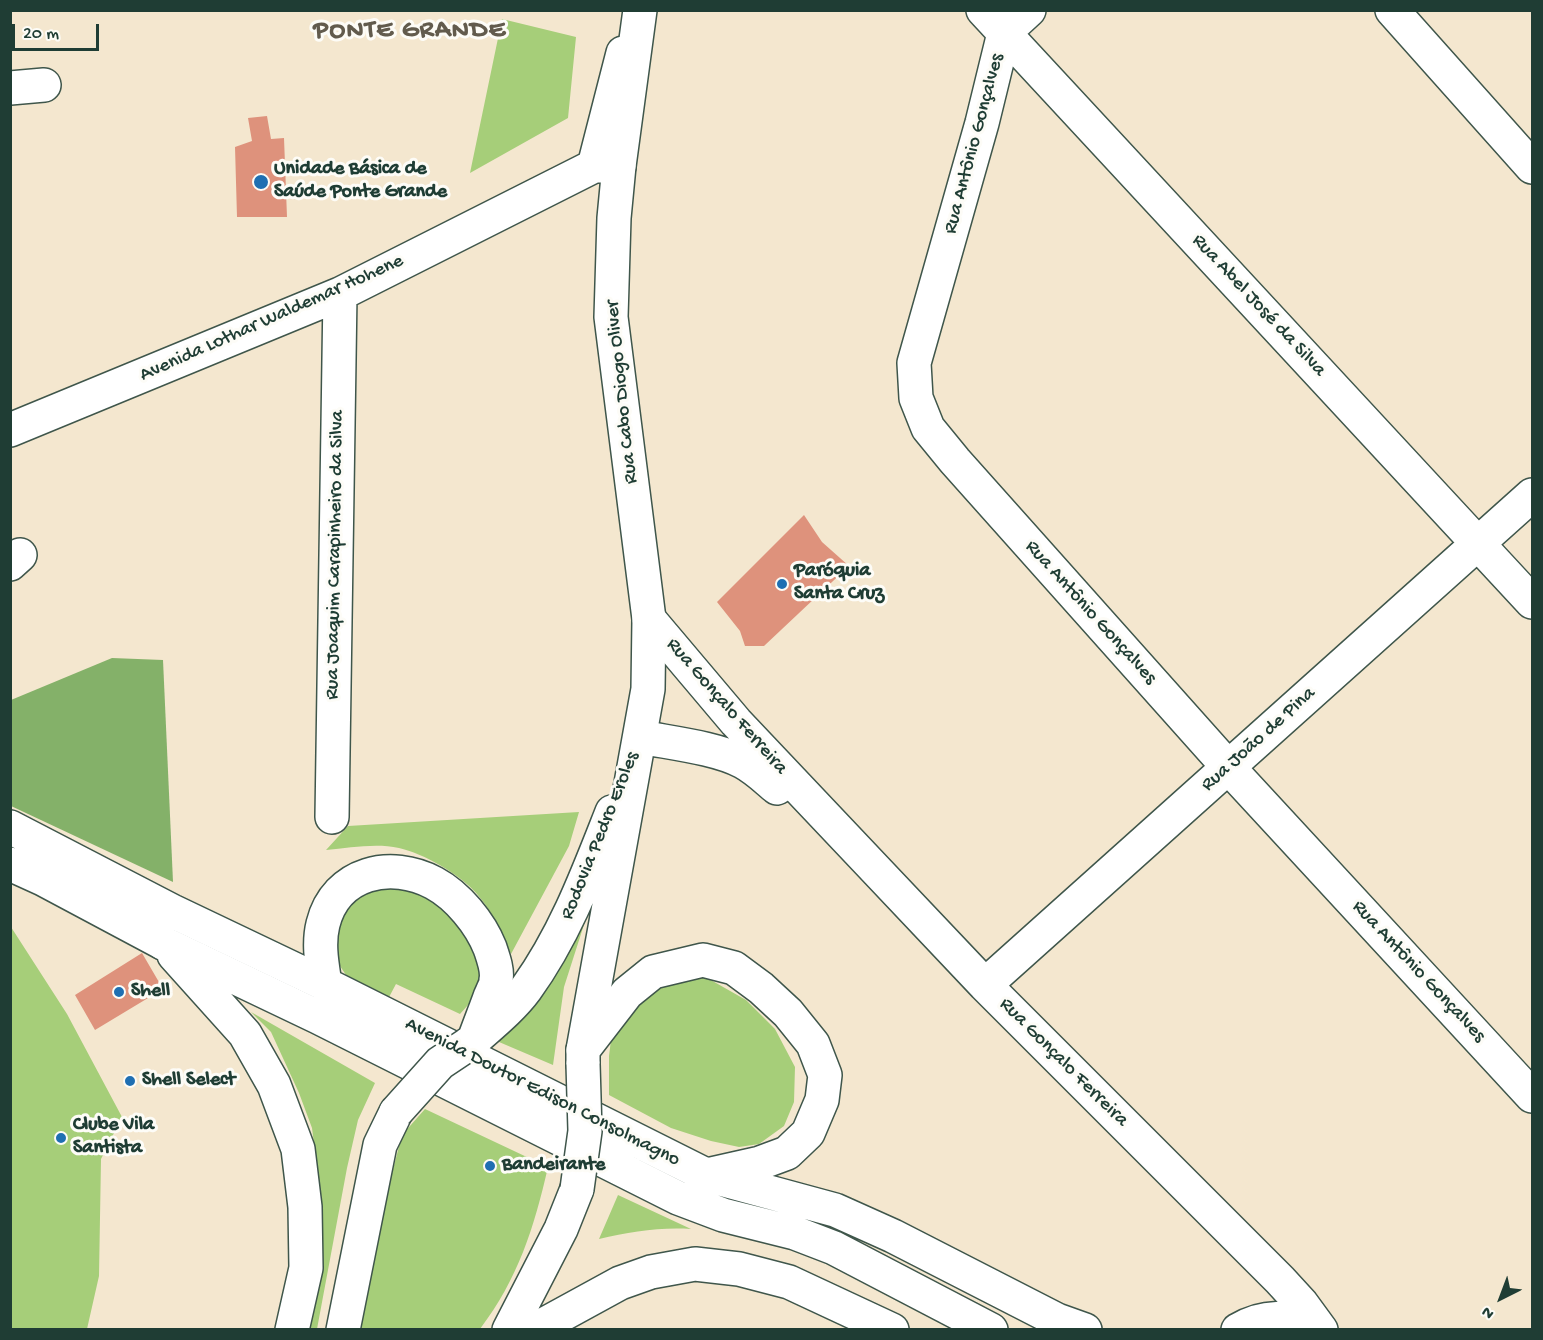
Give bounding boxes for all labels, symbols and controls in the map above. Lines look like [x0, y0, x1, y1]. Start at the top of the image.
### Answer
scale bar [15, 12, 102, 50]
district label: PONTE GRANDE [314, 16, 506, 48]
text: 20 m [23, 24, 59, 45]
street label: Rua Antônio Gonçalves [939, 51, 1011, 237]
place label: Unidade Básica de Saúde Ponte Grande [274, 158, 447, 205]
marker: Unidade Básica de Saúde Ponte Grande [252, 173, 270, 191]
street label: Rua Abel José da Silva [1186, 230, 1330, 382]
street label: Avenida Lothar Waldemar Hohene [136, 250, 408, 388]
street label: Rua Cabo Diogo Oliver [601, 299, 645, 485]
street label: Rua Joaquim Carapinheiro da Silva [321, 410, 351, 700]
street label: Rua Antônio Gonçalves [1019, 536, 1161, 690]
place label: Paróquia Santa Cruz [794, 560, 884, 607]
marker: Paróquia Santa Cruz [775, 577, 789, 591]
street label: Rua Gonçalo Ferreira [660, 634, 792, 780]
street label: Rua João de Pina [1197, 682, 1321, 798]
street label: Rodovia Pedro Eroles [556, 748, 646, 924]
street label: Rua Antônio Gonçalves [1346, 896, 1490, 1048]
place label: Shell [131, 980, 170, 1004]
marker: Shell [112, 985, 126, 999]
street label: Rua Gonçalo Ferreira [993, 993, 1133, 1133]
street label: Avenida Doutor Edison Consolmagno [400, 1013, 684, 1173]
place label: Shell Select [142, 1069, 235, 1093]
marker: Shell Select [123, 1074, 137, 1088]
place label: Clube Vila Santista [73, 1114, 154, 1161]
marker: Clube Vila Santista [54, 1131, 68, 1145]
place label: Bandeirante [502, 1154, 605, 1178]
marker: Bandeirante [483, 1159, 497, 1173]
north arrow [1471, 1268, 1531, 1328]
text: N [1478, 1301, 1499, 1322]

